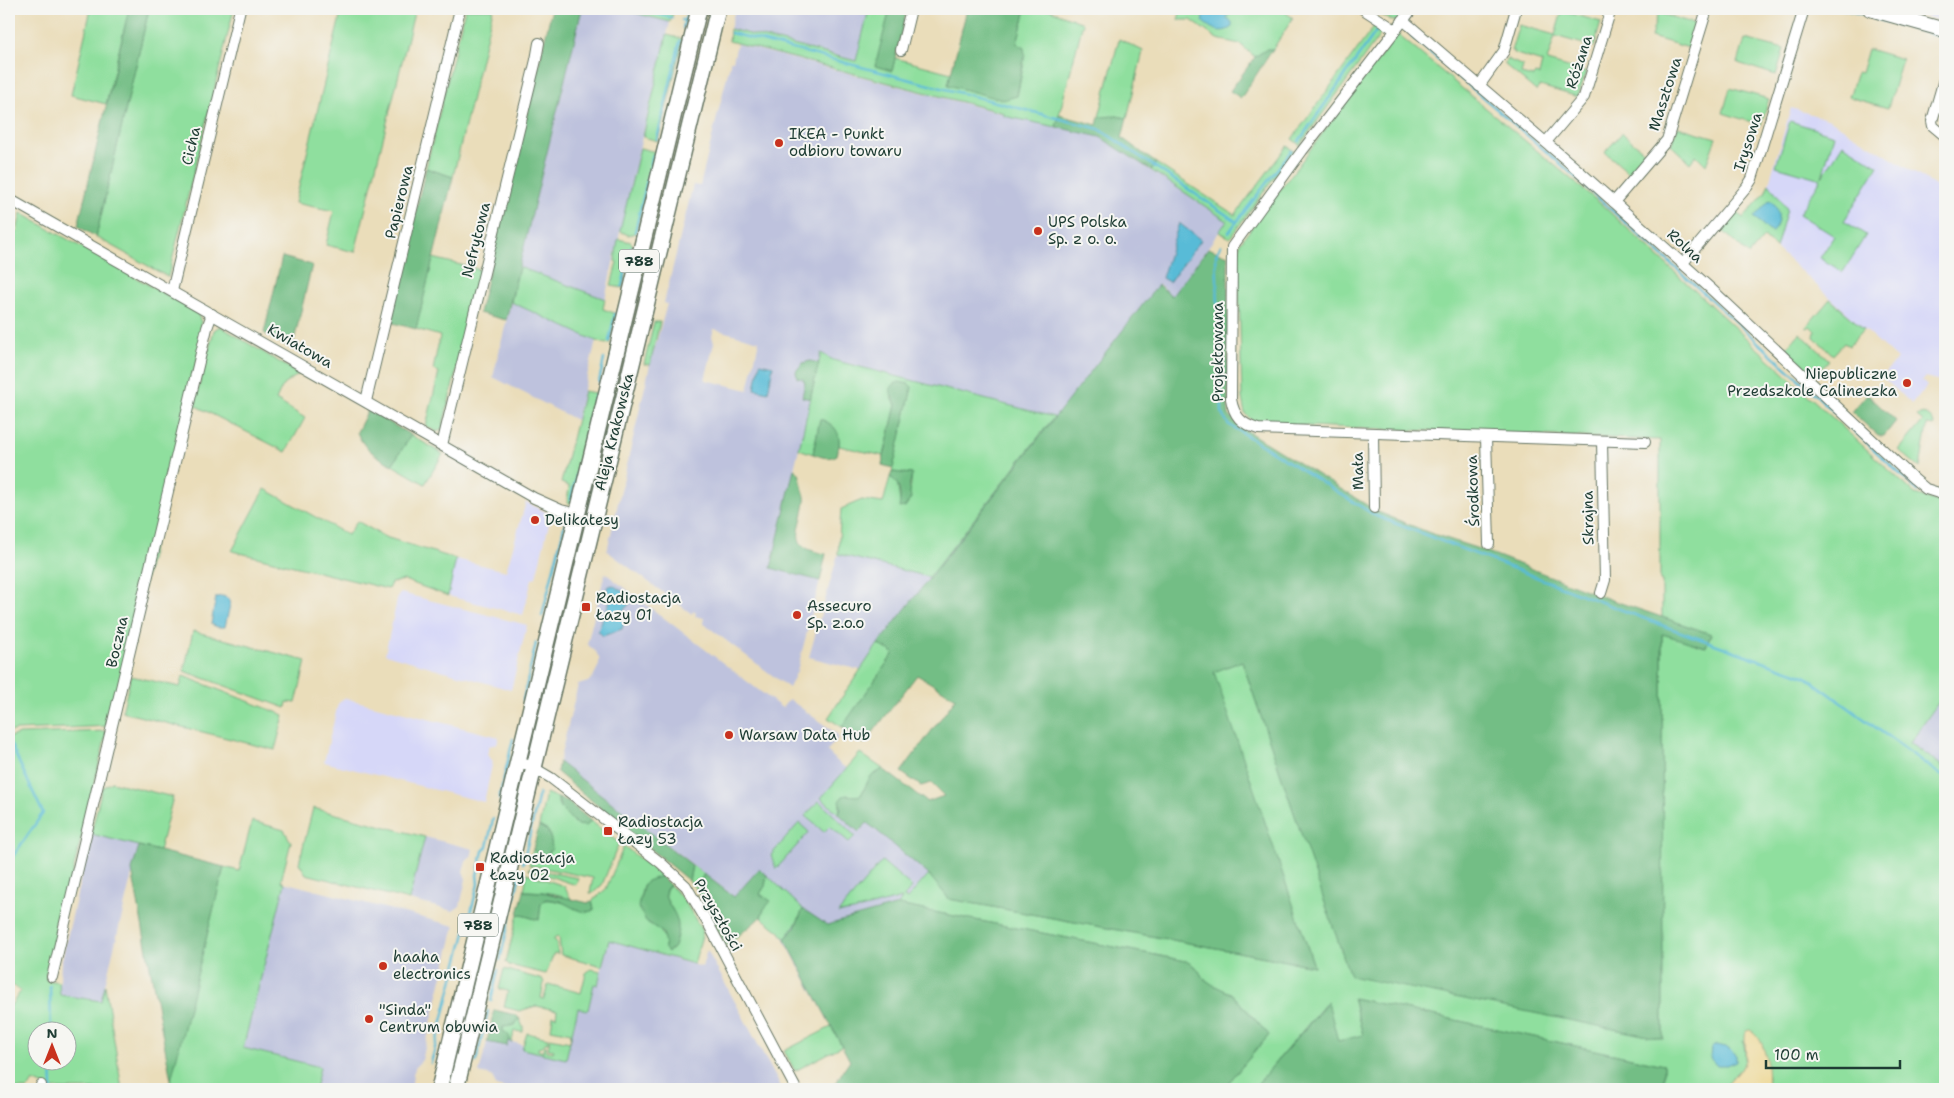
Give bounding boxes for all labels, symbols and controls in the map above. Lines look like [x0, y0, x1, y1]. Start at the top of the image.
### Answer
street label: Różana [1561, 32, 1597, 91]
street label: Masztowa [1644, 54, 1687, 133]
street label: Irysowa [1729, 109, 1767, 174]
street label: Cicha [177, 124, 205, 167]
place label: IKEA - Punkt odbioru towaru [789, 124, 902, 161]
marker: IKEA - Punkt odbioru towaru [773, 137, 785, 149]
street label: Papierowa [380, 162, 418, 241]
street label: Nefrytowa [457, 200, 495, 280]
place label: UPS Polska Sp. z o. o. [1048, 212, 1127, 249]
marker: UPS Polska Sp. z o. o. [1032, 225, 1044, 237]
street label: Rolna [1663, 225, 1708, 268]
road number: 788 [619, 250, 659, 272]
street label: Projektowana [1208, 301, 1228, 402]
street label: Kwiatowa [264, 319, 337, 373]
place label: Niepubliczne Przedszkole Calineczka [1727, 364, 1898, 401]
street label: Aleja Krakowska [590, 370, 638, 493]
marker: Niepubliczne Przedszkole Calineczka [1901, 377, 1913, 389]
street label: Mała [1348, 451, 1368, 490]
street label: Środkowa [1461, 454, 1484, 527]
street label: Skrajna [1578, 490, 1598, 545]
place label: Delikatesy [545, 510, 619, 530]
marker: Delikatesy [529, 514, 541, 526]
place label: Radiostacja Łazy 01 [595, 588, 681, 625]
place label: Assecuro Sp. z.o.o [807, 596, 872, 633]
marker: Radiostacja Łazy 01 [580, 601, 592, 613]
marker: Assecuro Sp. z.o.o [791, 609, 803, 621]
street label: Boczna [101, 614, 133, 670]
place label: Warsaw Data Hub [739, 725, 870, 745]
marker: Warsaw Data Hub [723, 729, 735, 741]
place label: Radiostacja Łazy 53 [617, 812, 703, 849]
marker: Radiostacja Łazy 53 [602, 825, 614, 837]
place label: Radiostacja Łazy 02 [489, 848, 575, 885]
marker: Radiostacja Łazy 02 [474, 861, 486, 873]
street label: Przyszłości [689, 875, 747, 955]
road number: 788 [458, 914, 498, 936]
place label: haaha electronics [393, 947, 471, 984]
marker: haaha electronics [377, 960, 389, 972]
place label: "Sinda" Centrum obuwia [379, 1000, 499, 1037]
marker: "Sinda" Centrum obuwia [363, 1013, 375, 1025]
north arrow [28, 1020, 78, 1070]
text: N [46, 1024, 58, 1042]
scale bar [1766, 1038, 1900, 1070]
text: 100 m [1774, 1045, 1819, 1065]

